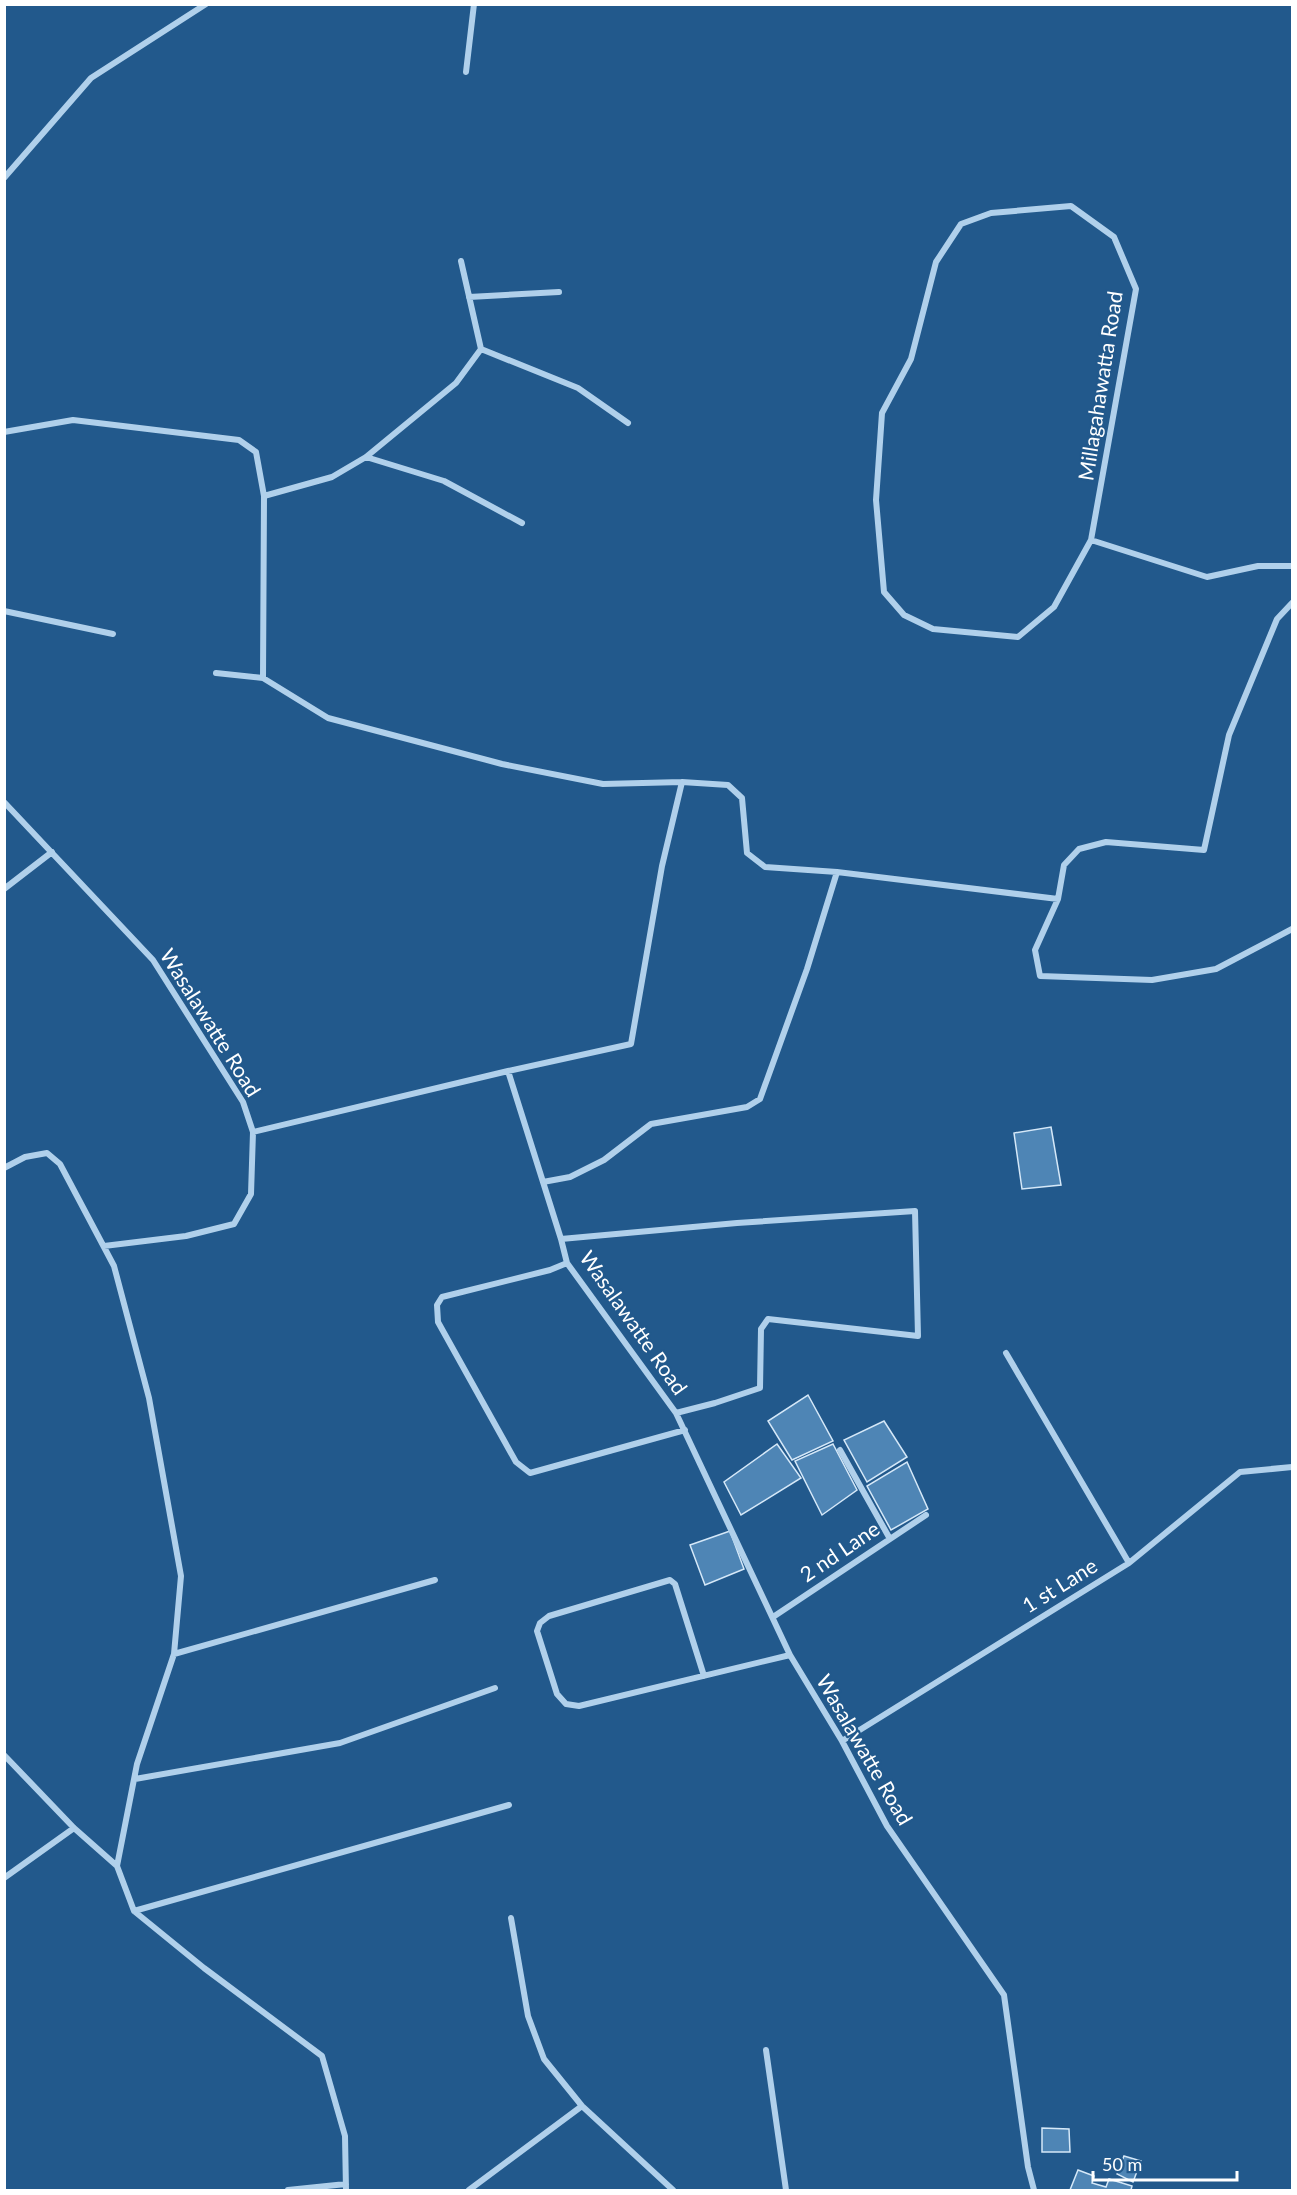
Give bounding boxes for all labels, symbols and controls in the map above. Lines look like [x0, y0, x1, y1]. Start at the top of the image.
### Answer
street label: Millagahawatta Road [1072, 289, 1127, 482]
street label: Wasalawatte Road [156, 944, 267, 1101]
street label: Wasalawatte Road [575, 1245, 693, 1399]
street label: 2 nd Lane [795, 1515, 884, 1586]
street label: 1 st Lane [1017, 1552, 1101, 1617]
street label: Wasalawatte Road [812, 1669, 919, 1829]
scale bar [1093, 2144, 1237, 2182]
text: 50 m [1102, 2153, 1142, 2175]

